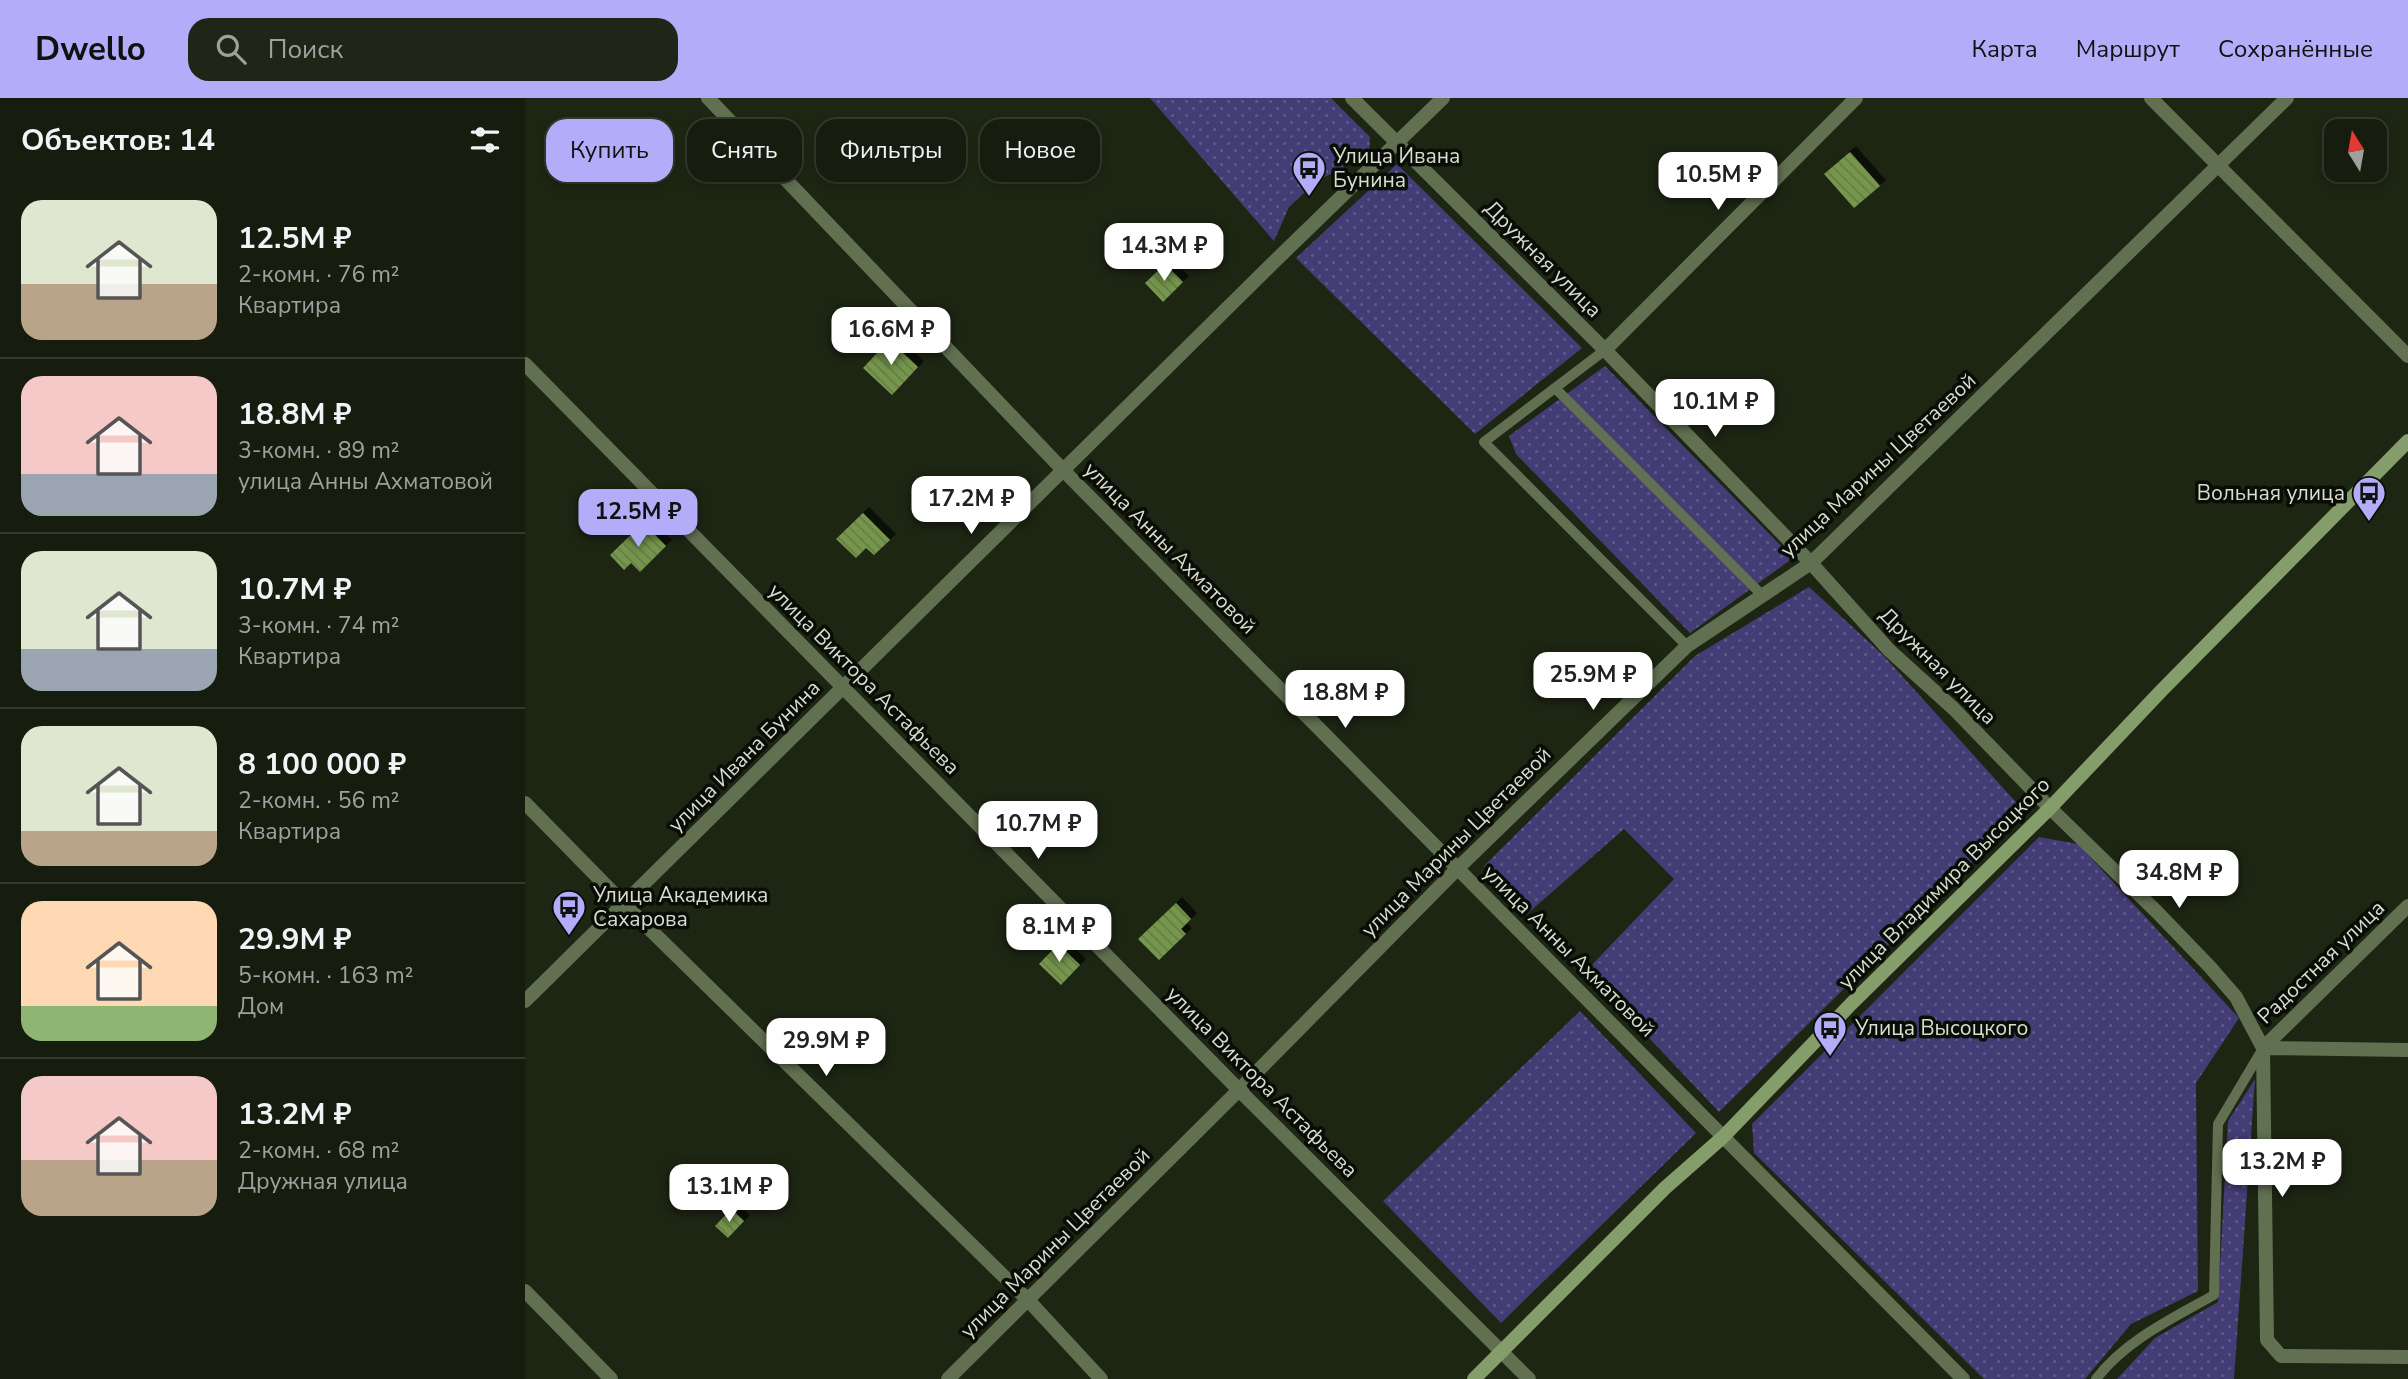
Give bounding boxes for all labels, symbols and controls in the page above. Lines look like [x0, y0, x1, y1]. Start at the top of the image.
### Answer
search box [188, 18, 678, 81]
text: Dwello [35, 27, 146, 72]
icon: search [212, 30, 250, 68]
text: Поиск [268, 32, 343, 67]
text: Карта [1972, 33, 2038, 65]
text: Маршрут [2076, 33, 2180, 65]
text: Сохранённые [2218, 33, 2373, 65]
chip: Купить [546, 119, 673, 182]
chip: Снять [687, 119, 802, 182]
chip: Фильтры [816, 119, 966, 182]
chip: Новое [980, 119, 1100, 182]
north arrow [2324, 119, 2387, 182]
map controls [2324, 119, 2387, 182]
text: Объектов: 14 [21, 120, 215, 161]
icon: filters [466, 121, 504, 159]
place label: Улица Ивана Бунина [1332, 142, 1460, 194]
bus stop icon: Улица Ивана Бунина [1290, 149, 1328, 198]
pin: 10.5M ₽ [1653, 152, 1783, 212]
text: 10.5M ₽ [1674, 159, 1762, 190]
street label: Дружная улица [1478, 194, 1608, 324]
text: 12.5M ₽ [238, 218, 352, 259]
pin: 14.3M ₽ [1099, 223, 1229, 283]
icon: home [77, 228, 161, 312]
text: 14.3M ₽ [1120, 230, 1208, 261]
text: 2-комн. · 76 m² [238, 259, 400, 290]
text: Квартира [238, 290, 341, 321]
pin: 16.6M ₽ [826, 308, 956, 367]
text: 16.6M ₽ [847, 314, 935, 345]
street label: улица Марины Цветаевой [1774, 367, 1982, 563]
pin: 10.1M ₽ [1650, 380, 1780, 439]
text: 10.1M ₽ [1671, 386, 1759, 417]
text: 18.8M ₽ [238, 394, 352, 435]
icon: home [77, 404, 161, 488]
text: 3-комн. · 89 m² [238, 435, 400, 466]
street label: улица Анны Ахматовой [1078, 456, 1262, 640]
text: улица Анны Ахматовой [238, 466, 493, 497]
bus stop icon: Вольная улица [2350, 474, 2388, 523]
pin: 17.2M ₽ [906, 476, 1036, 536]
place label: Вольная улица [2197, 479, 2345, 507]
text: 17.2M ₽ [927, 483, 1015, 514]
pin: 12.5M ₽ [573, 490, 703, 549]
text: 12.5M ₽ [594, 496, 682, 527]
text: 10.7M ₽ [238, 569, 352, 610]
street label: улица Виктора Астафьева [762, 577, 966, 781]
icon: home [77, 579, 161, 663]
street label: Дружная улица [1873, 601, 2003, 731]
text: 3-комн. · 74 m² [238, 610, 400, 641]
text: Квартира [238, 641, 341, 672]
pin: 25.9M ₽ [1528, 652, 1658, 712]
text: 25.9M ₽ [1549, 659, 1637, 690]
pin: 18.8M ₽ [1280, 670, 1410, 730]
street label: улица Ивана Бунина [662, 674, 826, 838]
text: 18.8M ₽ [1301, 677, 1389, 708]
street label: улица Марины Цветаевой [1355, 741, 1557, 943]
text: 8 100 000 ₽ [238, 744, 406, 785]
icon: home [77, 754, 161, 838]
street label: улица Владимира Высоцкого [1832, 771, 2056, 995]
text: 2-комн. · 56 m² [238, 785, 400, 816]
pin: 10.7M ₽ [973, 802, 1103, 861]
text: 10.7M ₽ [994, 808, 1082, 839]
text: Квартира [238, 816, 341, 847]
pin: 34.8M ₽ [2114, 850, 2244, 910]
text: 34.8M ₽ [2135, 857, 2223, 888]
street label: улица Анны Ахматовой [1477, 859, 1661, 1043]
place label: Улица Академика Сахарова [592, 881, 768, 933]
bus stop icon: Улица Академика Сахарова [550, 888, 588, 937]
street label: Радостная улица [2251, 894, 2391, 1030]
pin: 8.1M ₽ [1002, 904, 1116, 964]
text: 8.1M ₽ [1022, 911, 1096, 942]
text: 29.9M ₽ [238, 919, 352, 960]
icon: home [77, 929, 161, 1013]
text: 5-комн. · 163 m² [238, 960, 413, 991]
street label: улица Виктора Астафьева [1160, 980, 1364, 1184]
text: Дом [238, 991, 284, 1022]
bus stop icon: Улица Высоцкого [1811, 1009, 1849, 1058]
place label: Улица Высоцкого [1854, 1014, 2028, 1042]
pin: 29.9M ₽ [761, 1018, 891, 1078]
text: 29.9M ₽ [782, 1025, 870, 1056]
text: 13.2M ₽ [238, 1094, 352, 1135]
icon: home [77, 1104, 161, 1188]
text: 2-комн. · 68 m² [238, 1135, 400, 1166]
pin: 13.2M ₽ [2217, 1140, 2347, 1199]
street label: улица Марины Цветаевой [954, 1142, 1156, 1344]
text: 13.2M ₽ [2238, 1146, 2326, 1177]
pin: 13.1M ₽ [664, 1164, 794, 1224]
text: Дружная улица [238, 1166, 408, 1197]
text: 13.1M ₽ [685, 1171, 773, 1202]

